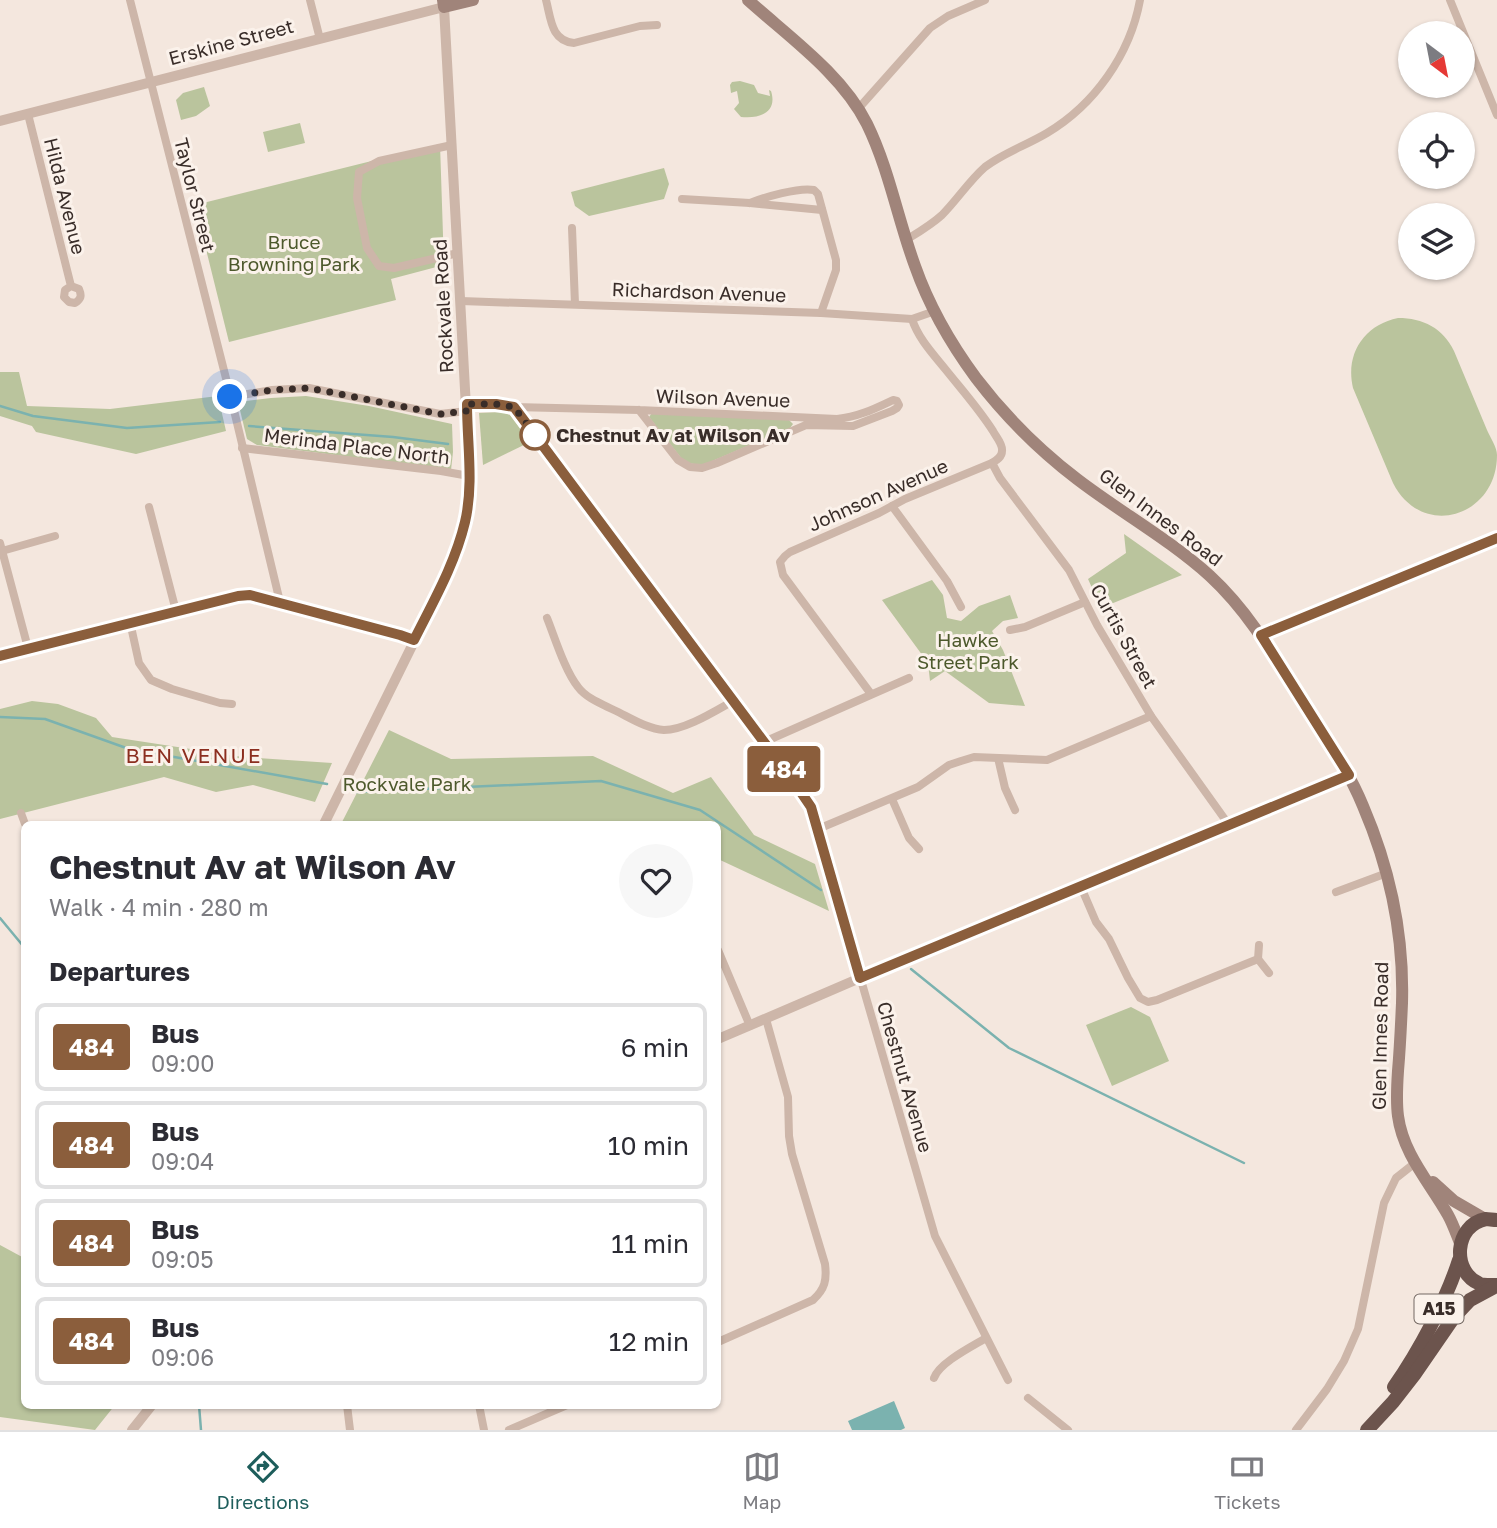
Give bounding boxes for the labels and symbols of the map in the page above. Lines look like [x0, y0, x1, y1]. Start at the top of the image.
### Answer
street label: Erskine Street [166, 14, 296, 69]
north arrow [1398, 21, 1475, 98]
street label: Hilda Avenue [40, 135, 91, 257]
street label: Taylor Street [170, 135, 221, 254]
park label: Bruce Browning Park [228, 230, 361, 275]
street label: Rockvale Road [427, 238, 458, 374]
street label: Richardson Avenue [611, 277, 787, 306]
your location [212, 379, 247, 414]
street label: Wilson Avenue [655, 384, 791, 411]
marker: Chestnut Av at Wilson Av [520, 420, 550, 450]
street label: Merinda Place North [263, 423, 451, 468]
place label: Chestnut Av at Wilson Av [556, 423, 791, 446]
street label: Johnson Avenue [804, 453, 951, 536]
street label: Glen Innes Road [1095, 463, 1228, 570]
street label: Curtis Street [1086, 579, 1163, 692]
park label: Hawke Street Park [917, 628, 1019, 673]
district label: BEN VENUE [125, 742, 263, 768]
line badge: 484 [744, 746, 824, 792]
park label: Rockvale Park [342, 772, 472, 795]
street label: Glen Innes Road [1367, 962, 1392, 1110]
street label: Chestnut Avenue [873, 999, 938, 1155]
road number: A15 [1414, 1294, 1464, 1324]

